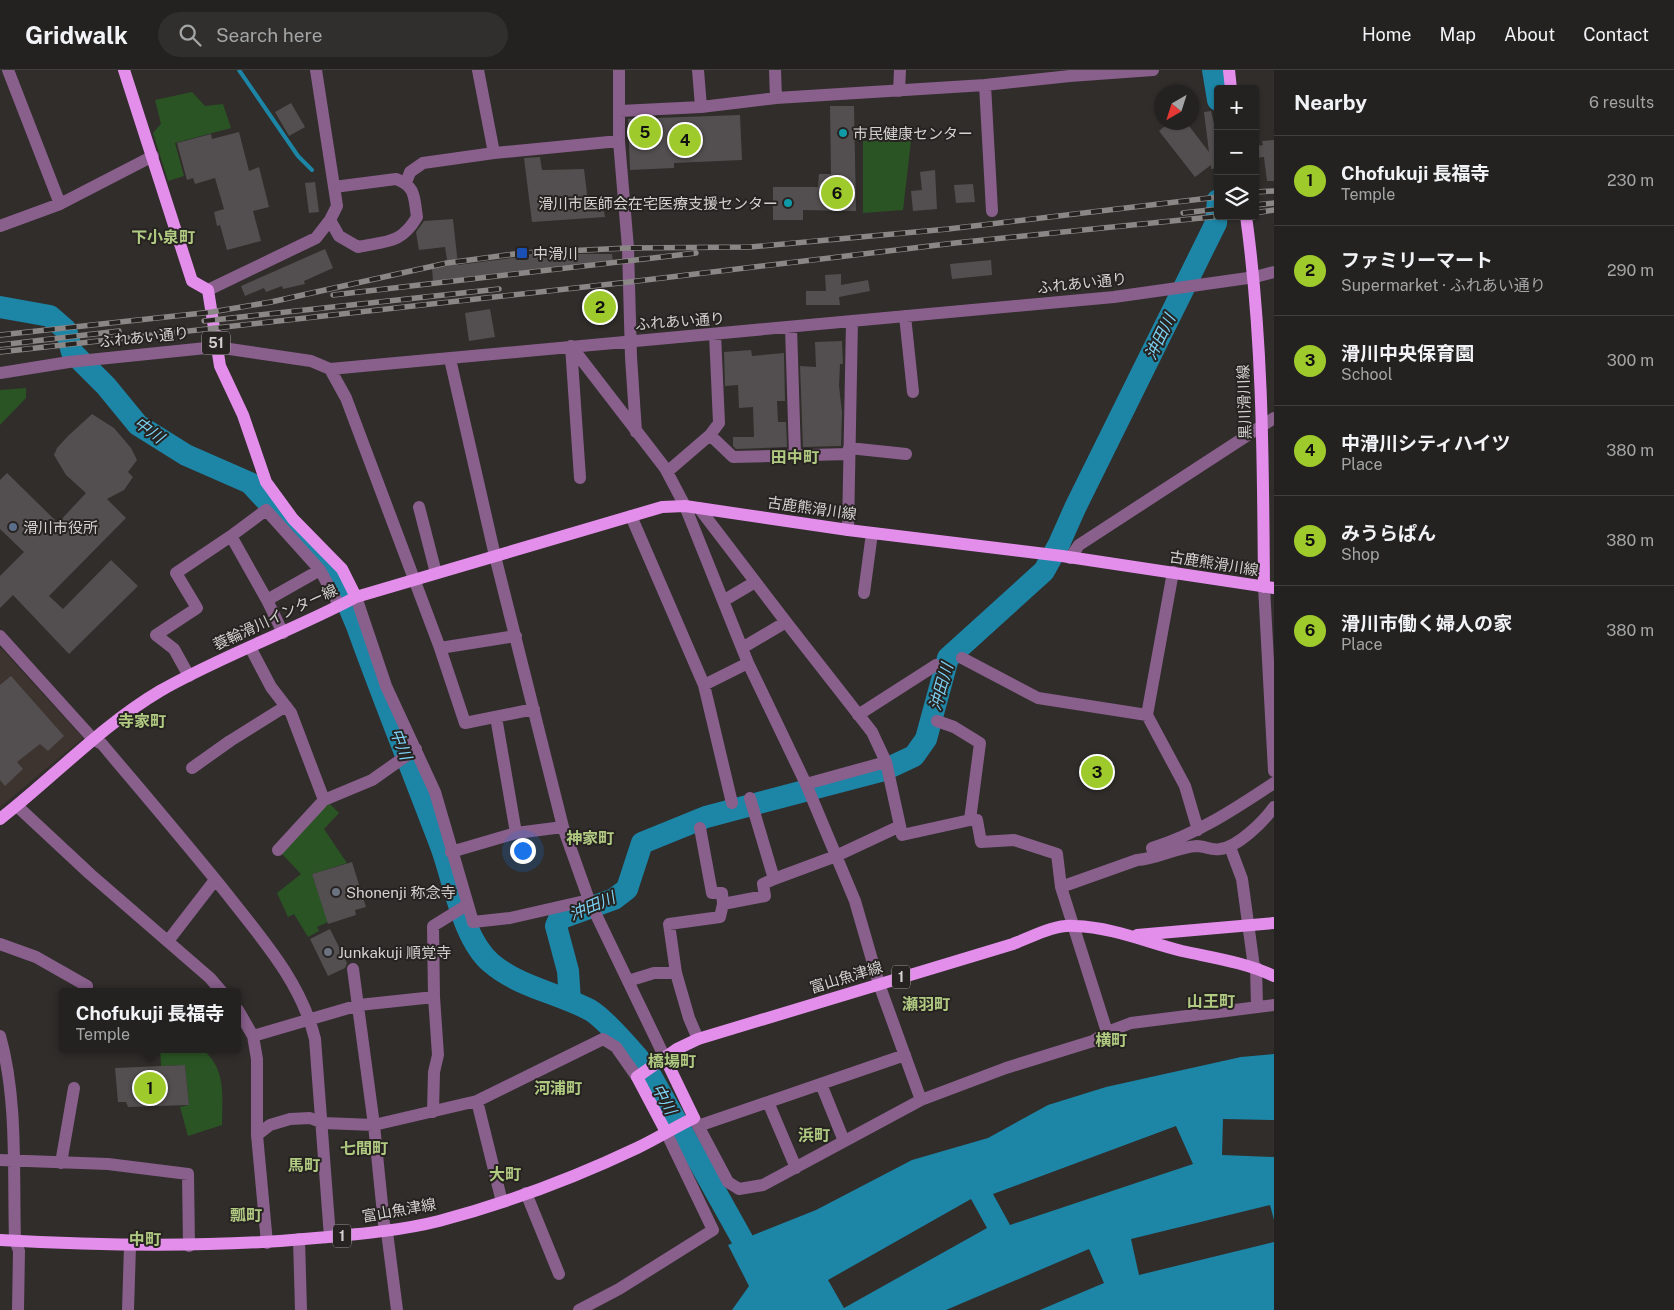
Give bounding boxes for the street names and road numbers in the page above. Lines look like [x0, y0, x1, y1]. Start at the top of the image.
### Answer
street label: ふれあい通り [1036, 270, 1128, 296]
street label: ふれあい通り [635, 309, 725, 333]
street label: ふれあい通り [98, 324, 190, 350]
road number: 51 [202, 332, 230, 354]
street label: 黒川滑川線 [1234, 364, 1254, 440]
street label: 古鹿熊滑川線 [766, 493, 858, 523]
street label: 古鹿熊滑川線 [1168, 548, 1260, 578]
street label: 蓑輪滑川インター線 [210, 581, 340, 653]
street label: 富山魚津線 [808, 958, 884, 996]
road number: 1 [892, 966, 910, 989]
street label: 富山魚津線 [361, 1195, 437, 1225]
road number: 1 [333, 1224, 351, 1248]

